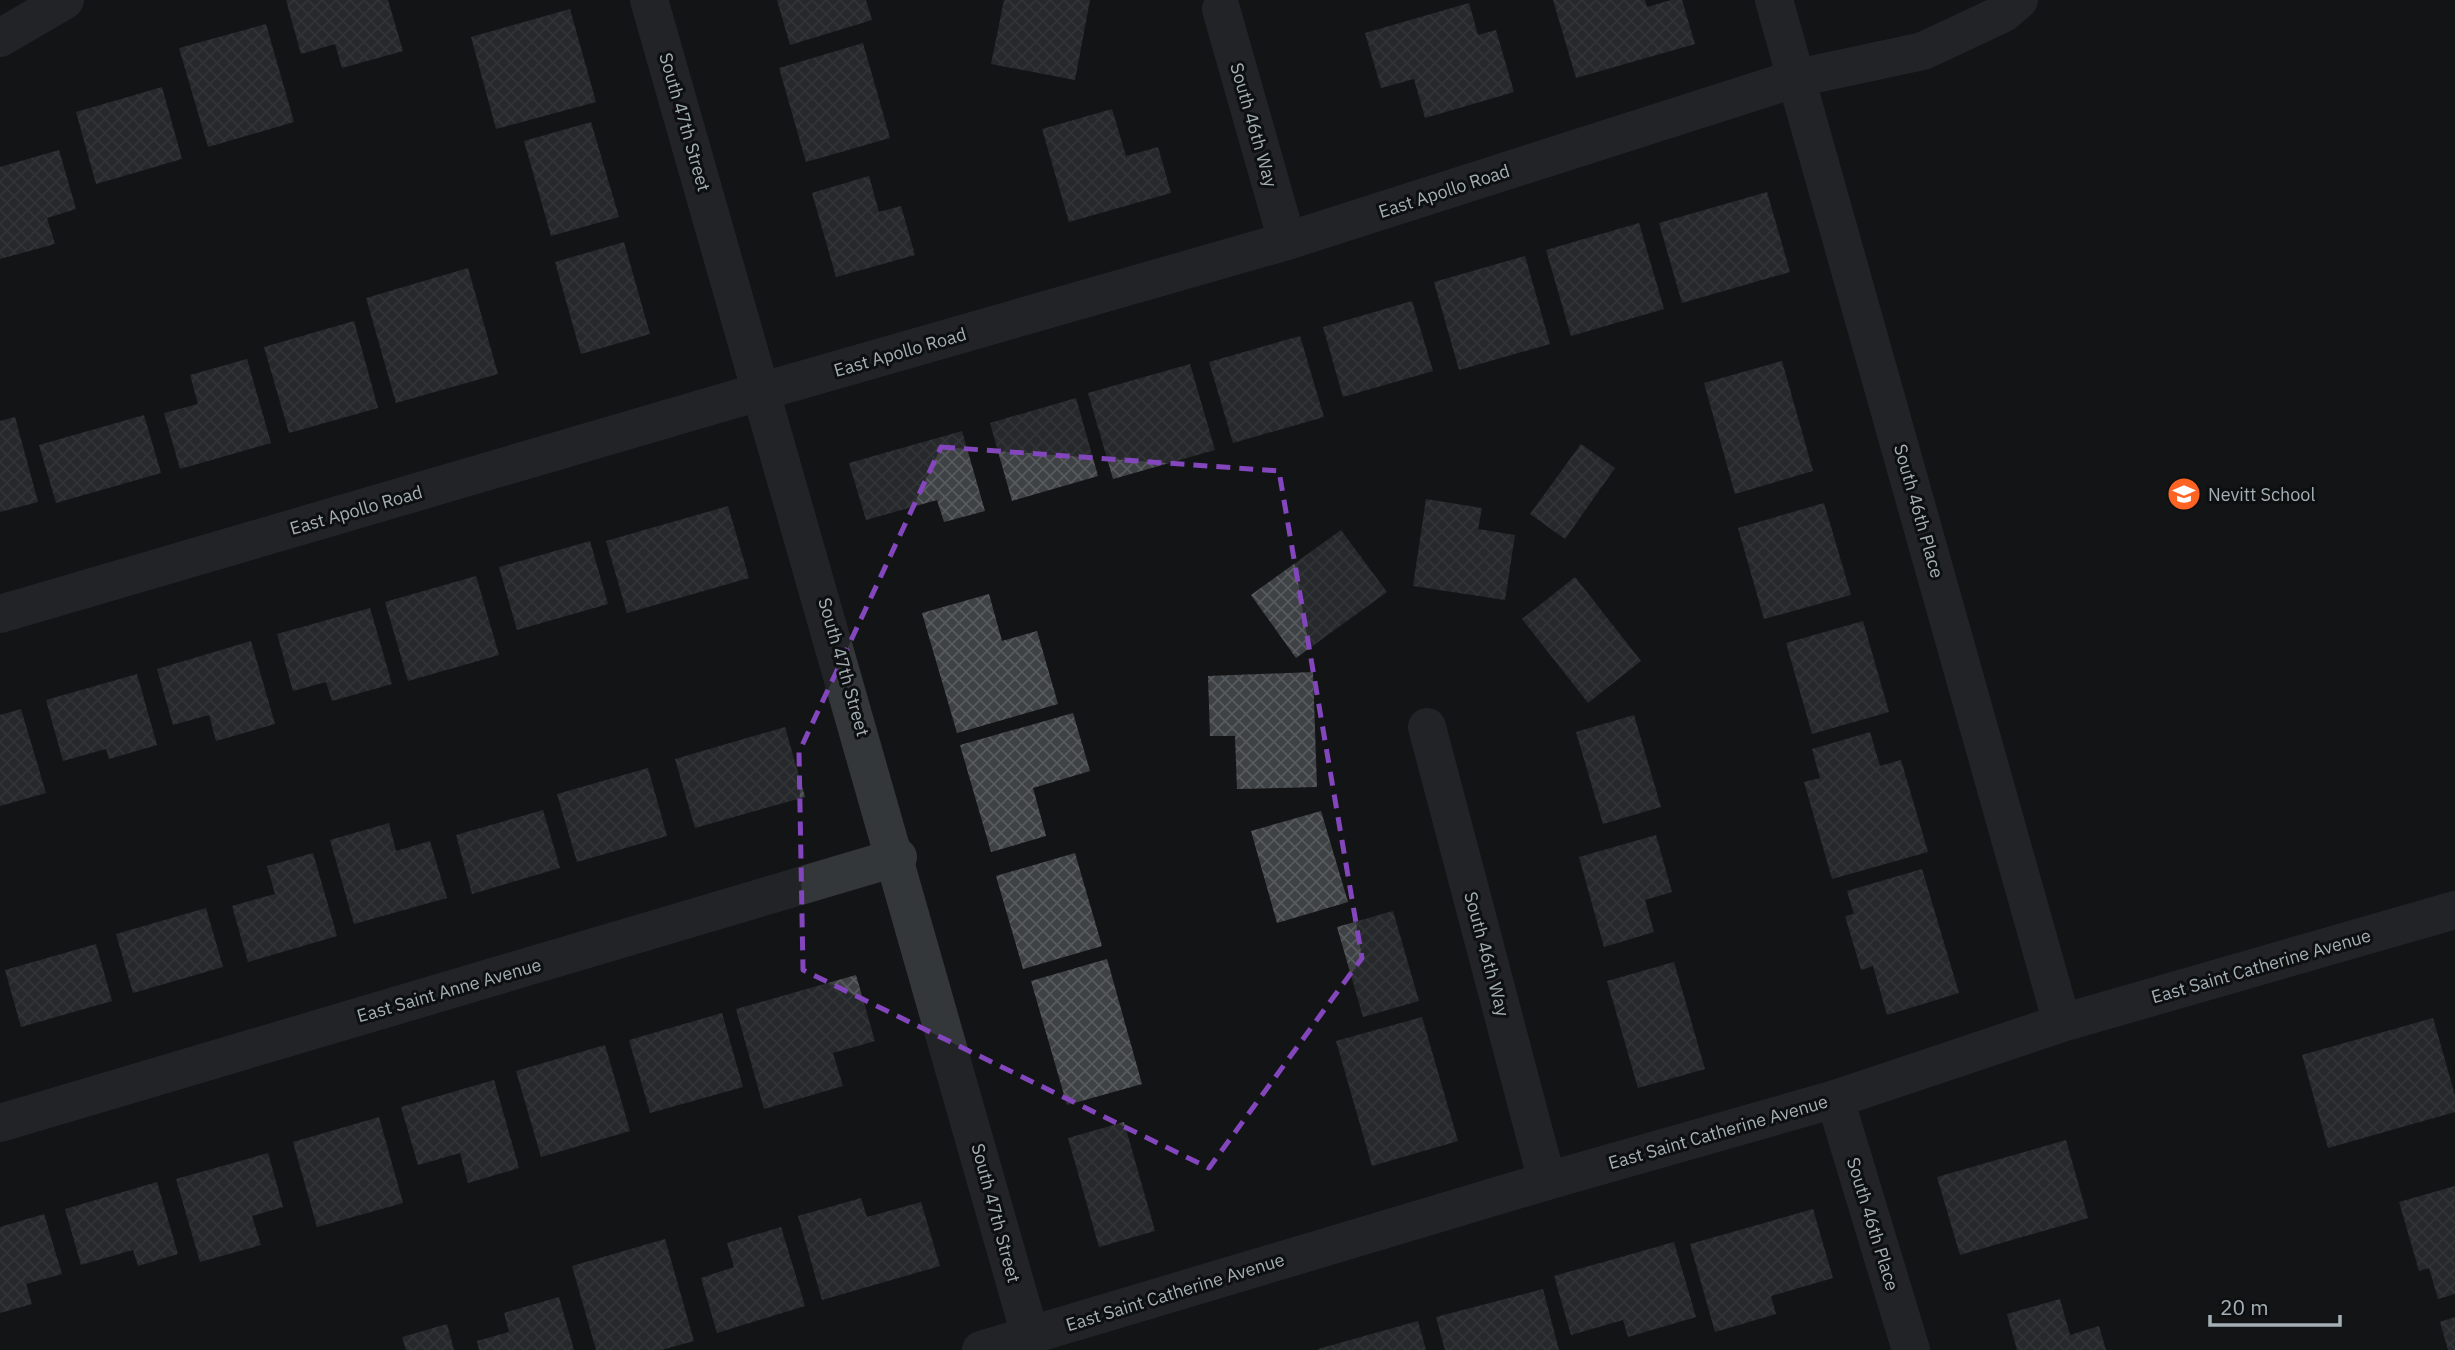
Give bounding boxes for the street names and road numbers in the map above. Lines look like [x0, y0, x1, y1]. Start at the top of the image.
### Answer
street label: South 47th Street [654, 50, 716, 194]
street label: South 46th Way [1225, 60, 1283, 190]
street label: East Apollo Road [1375, 159, 1513, 223]
street label: East Apollo Road [831, 322, 969, 382]
street label: South 46th Place [1889, 441, 1949, 581]
street label: East Apollo Road [287, 480, 425, 540]
street label: South 47th Street [813, 595, 875, 739]
street label: South 46th Way [1459, 889, 1515, 1019]
street label: East Saint Catherine Avenue [2149, 924, 2374, 1008]
street label: East Saint Anne Avenue [354, 953, 544, 1027]
street label: East Saint Catherine Avenue [1606, 1090, 1831, 1174]
street label: South 47th Street [966, 1141, 1026, 1285]
street label: South 46th Place [1842, 1155, 1904, 1294]
street label: East Saint Catherine Avenue [1063, 1248, 1287, 1336]

